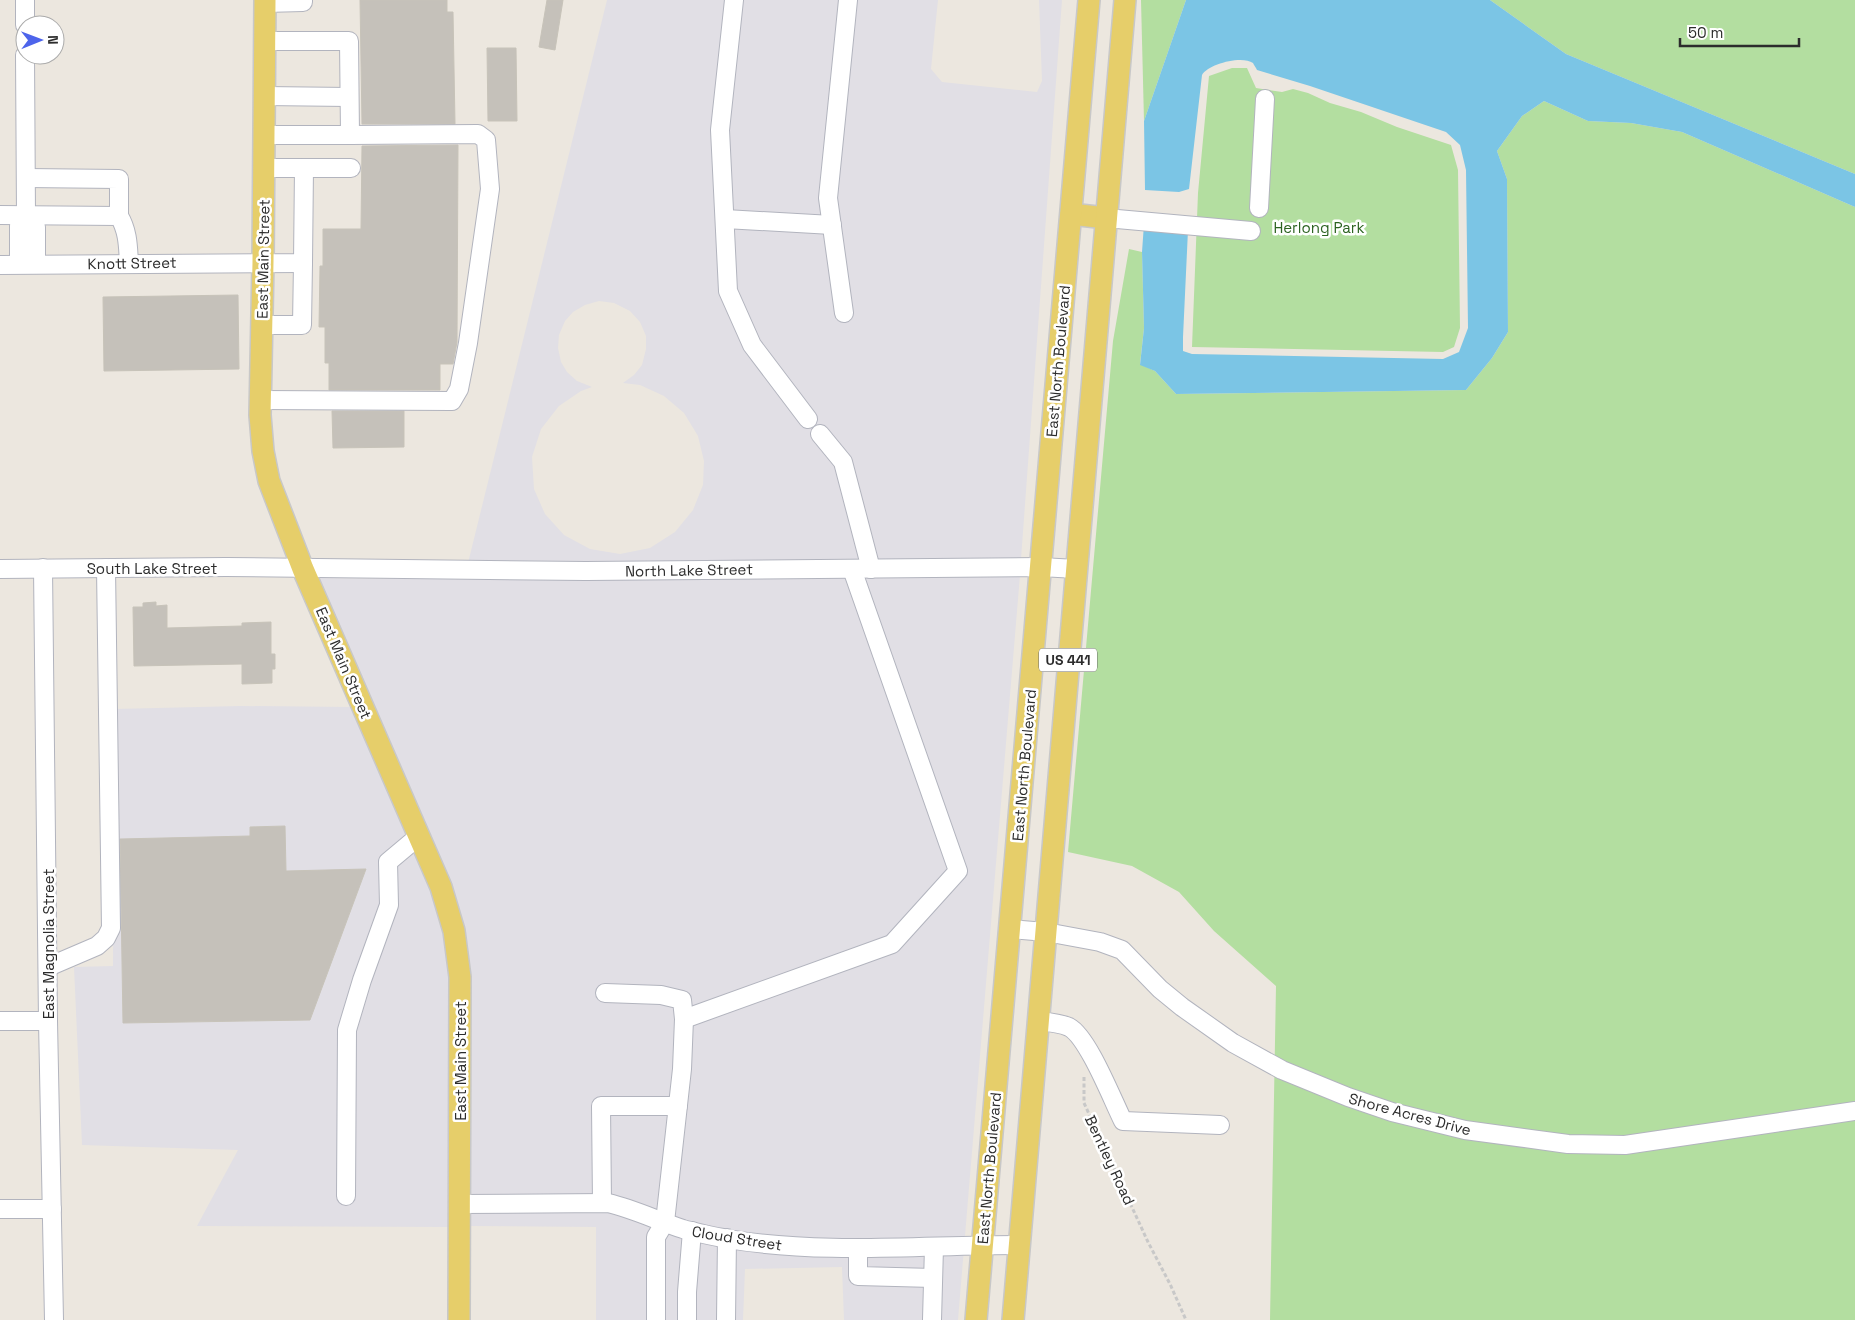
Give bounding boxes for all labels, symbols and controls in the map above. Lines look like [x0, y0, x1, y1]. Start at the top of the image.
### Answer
north arrow [15, 15, 65, 65]
scale bar [1680, 15, 1799, 47]
text: 50 m [1688, 23, 1723, 42]
text: N [44, 35, 62, 45]
street label: East Main Street [252, 199, 274, 319]
park label: Herlong Park [1273, 218, 1365, 237]
street label: Knott Street [87, 253, 177, 273]
street label: East North Boulevard [1042, 284, 1074, 438]
street label: South Lake Street [87, 559, 217, 578]
street label: North Lake Street [625, 559, 753, 581]
street label: East Main Street [312, 604, 376, 722]
road number: US 441 [1039, 648, 1097, 672]
street label: East North Boulevard [1008, 688, 1040, 842]
street label: East Magnolia Street [39, 869, 58, 1019]
street label: East Main Street [451, 1001, 470, 1121]
street label: Shore Acres Drive [1347, 1089, 1473, 1140]
street label: East North Boulevard [973, 1091, 1005, 1245]
street label: Bentley Road [1081, 1112, 1139, 1208]
street label: Cloud Street [691, 1221, 784, 1255]

